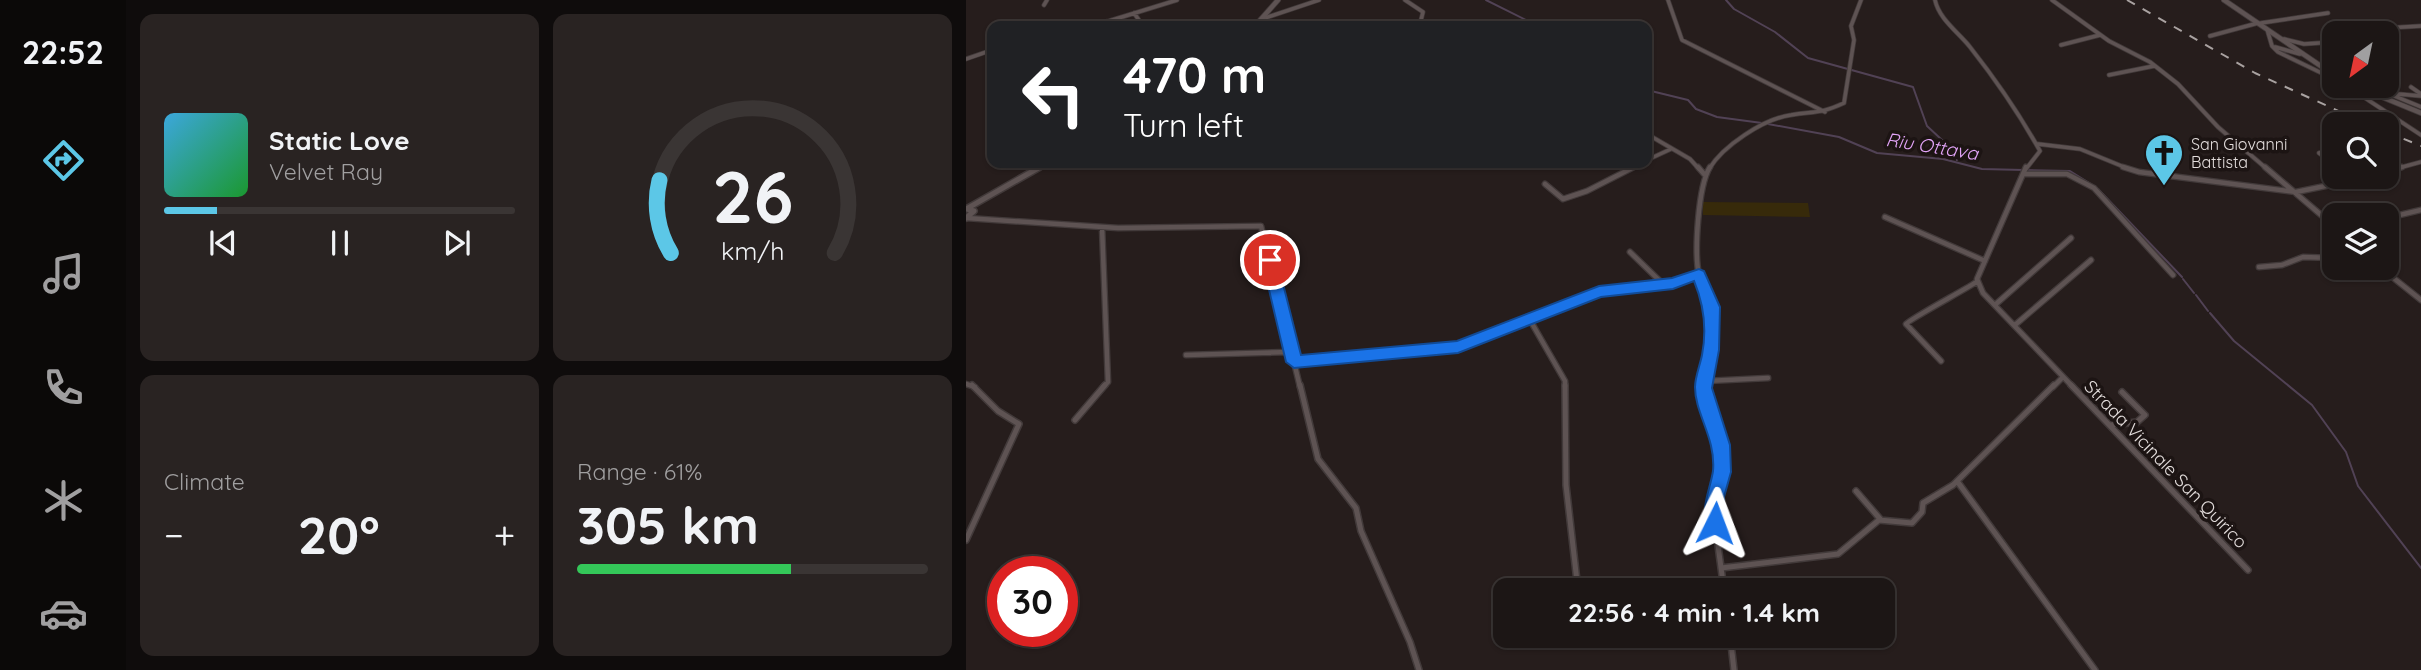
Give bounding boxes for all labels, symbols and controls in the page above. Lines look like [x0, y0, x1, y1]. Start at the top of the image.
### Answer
north arrow [2322, 21, 2399, 98]
map controls [2322, 21, 2399, 280]
text: 22:52 [22, 32, 104, 72]
text: 470 m [1123, 44, 1266, 105]
icon: left [1008, 49, 1099, 140]
text: Turn left [1123, 105, 1244, 145]
button: search [2322, 112, 2399, 189]
text: Static Love [269, 124, 410, 157]
water label: Riu Ottava [1884, 127, 1981, 165]
church icon: San Giovanni Battista [2143, 132, 2185, 187]
place label: San Giovanni Battista [2191, 134, 2287, 172]
icon: directions [39, 136, 88, 185]
text: 26 [712, 151, 793, 242]
text: Velvet Ray [269, 157, 383, 186]
button: layers [2322, 203, 2399, 280]
icon: previous [204, 224, 242, 262]
icon: pause [321, 224, 359, 262]
icon: next [438, 224, 476, 262]
pin [1240, 230, 1300, 290]
text: km/h [721, 235, 784, 266]
icon: arrive [1251, 241, 1289, 279]
icon: music [39, 249, 88, 298]
icon: phone [39, 363, 88, 412]
street label: Strada Vicinale San Quirico [2079, 375, 2253, 553]
text: Range · 61% [577, 457, 702, 486]
text: Climate [164, 467, 245, 496]
icon: climate [39, 476, 88, 525]
position arrow [1678, 486, 1752, 560]
text: 305 km [577, 492, 759, 557]
text: 20° [298, 502, 380, 567]
text: − [164, 511, 184, 559]
text: + [494, 511, 515, 559]
speed limit sign: 30 [987, 556, 1078, 647]
icon: car [39, 589, 88, 638]
text: 22:56 · 4 min · 1.4 km [1568, 596, 1820, 629]

